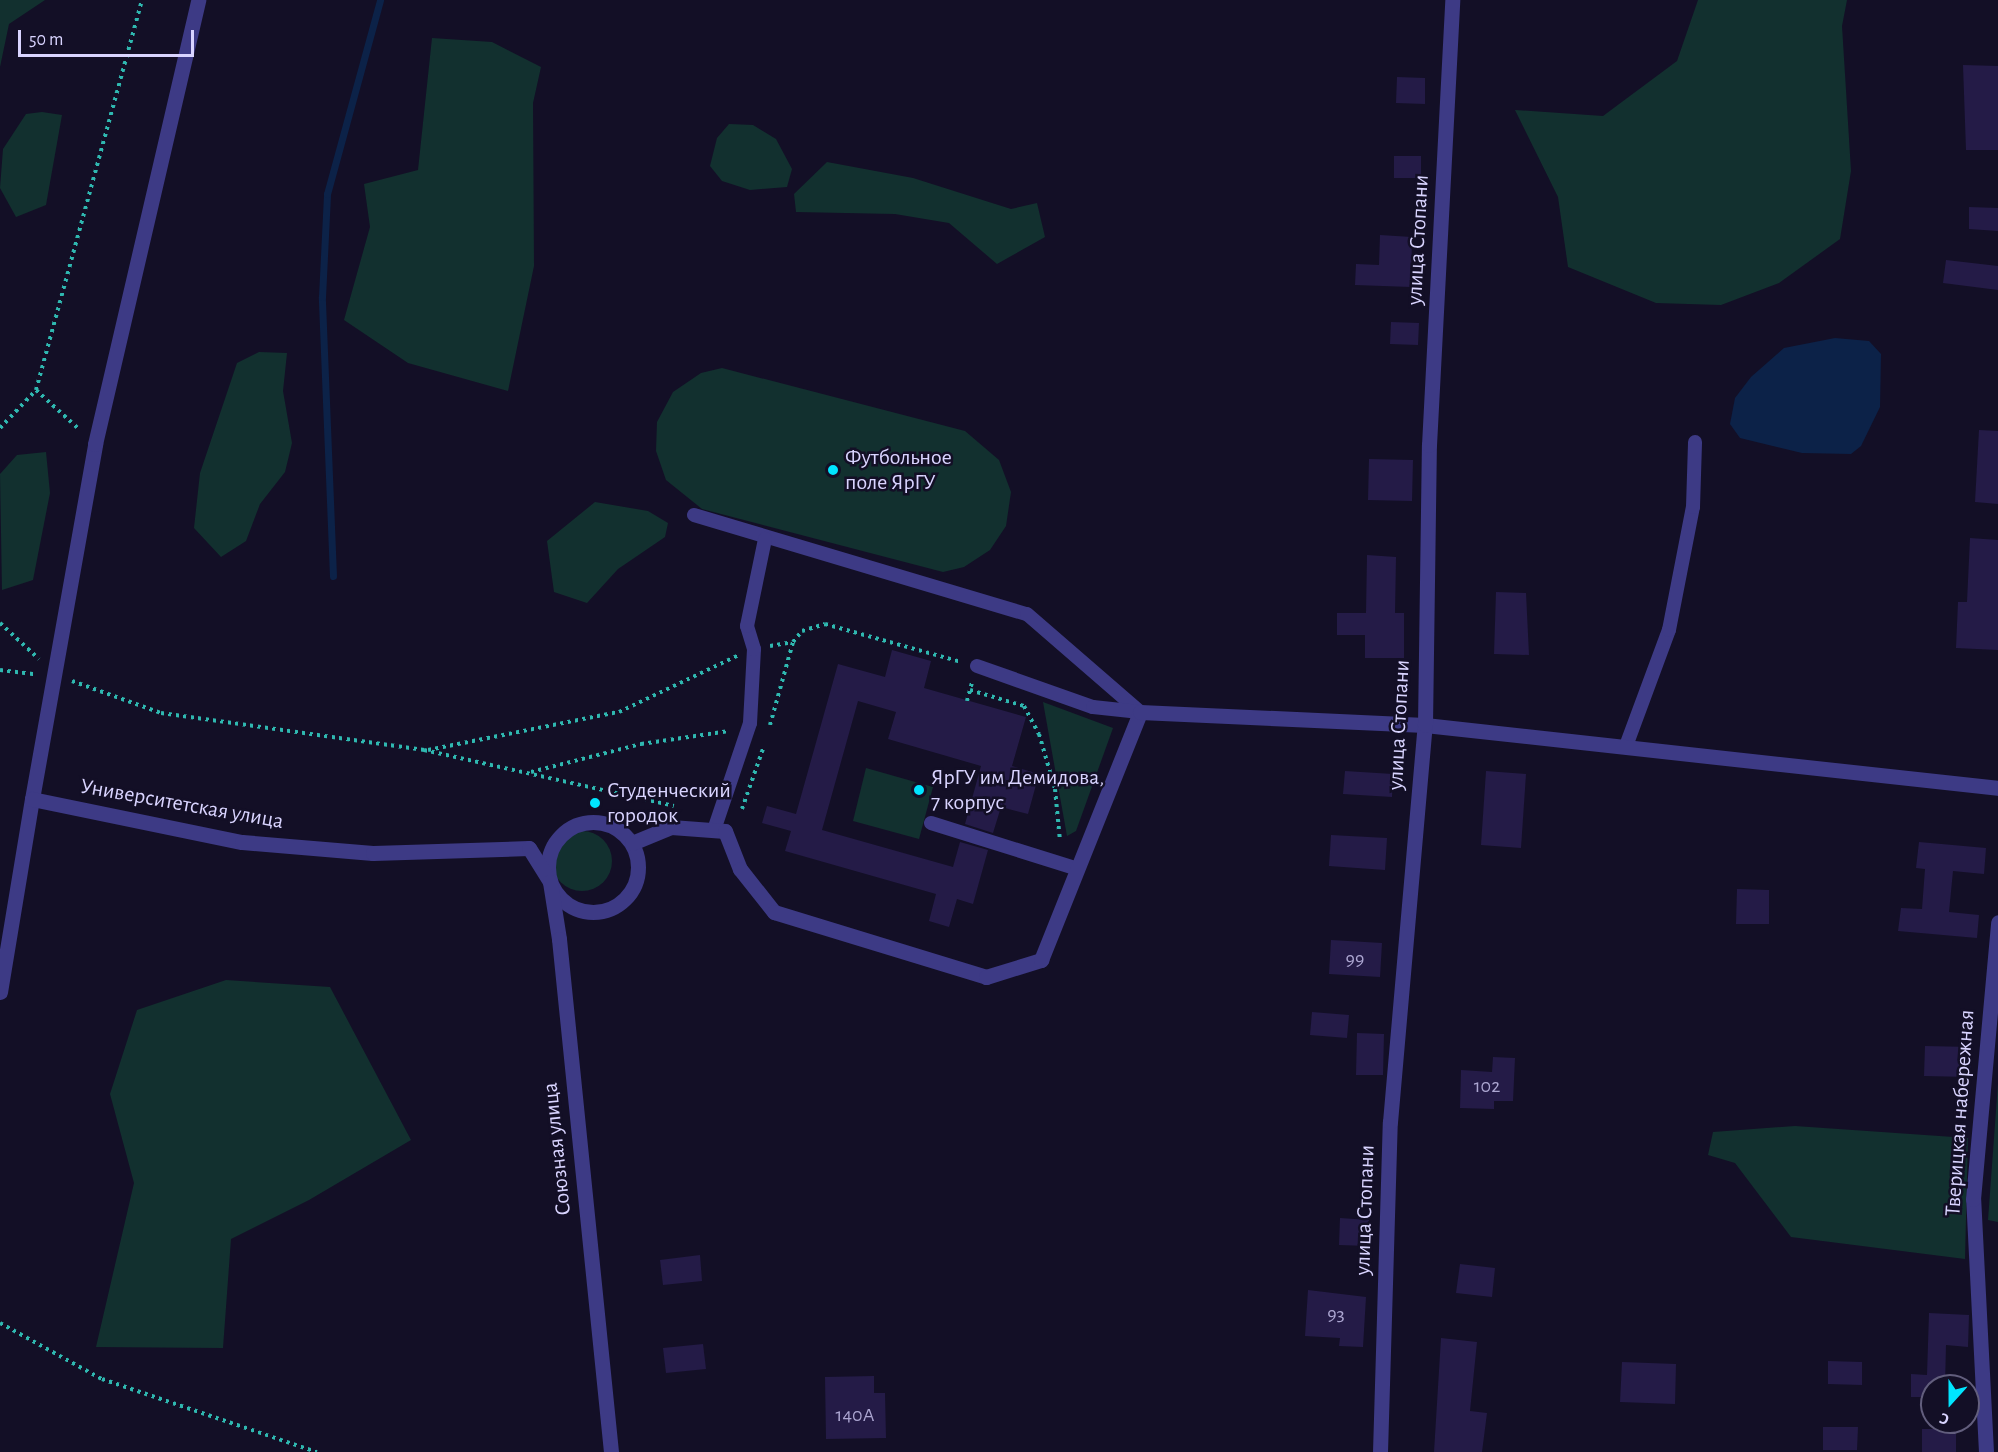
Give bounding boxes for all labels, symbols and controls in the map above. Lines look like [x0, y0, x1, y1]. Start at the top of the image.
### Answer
scale bar [21, 18, 196, 56]
text: 50 m [29, 31, 63, 49]
street label: улица Стопани [1401, 174, 1435, 306]
place label: Футбольное поле ЯрГУ [845, 444, 952, 496]
marker: Футбольное поле ЯрГУ [826, 463, 840, 477]
street label: улица Стопани [1382, 659, 1416, 791]
place label: ЯрГУ им Демидова, 7 корпус [931, 764, 1104, 816]
street label: Университетская улица [78, 773, 286, 835]
place label: Студенческий городок [607, 777, 731, 828]
marker: ЯрГУ им Демидова, 7 корпус [912, 783, 926, 797]
marker: Студенческий городок [588, 796, 602, 810]
house number: 99 [1346, 947, 1364, 971]
street label: Тверицкая набережная [1940, 1009, 1980, 1217]
house number: 102 [1474, 1074, 1500, 1098]
street label: Союзная улица [537, 1081, 577, 1217]
street label: улица Стопани [1350, 1144, 1380, 1276]
house number: 93 [1327, 1302, 1345, 1326]
north arrow [1920, 1374, 1980, 1434]
house number: 140А [836, 1403, 874, 1427]
text: С [1937, 1410, 1951, 1428]

